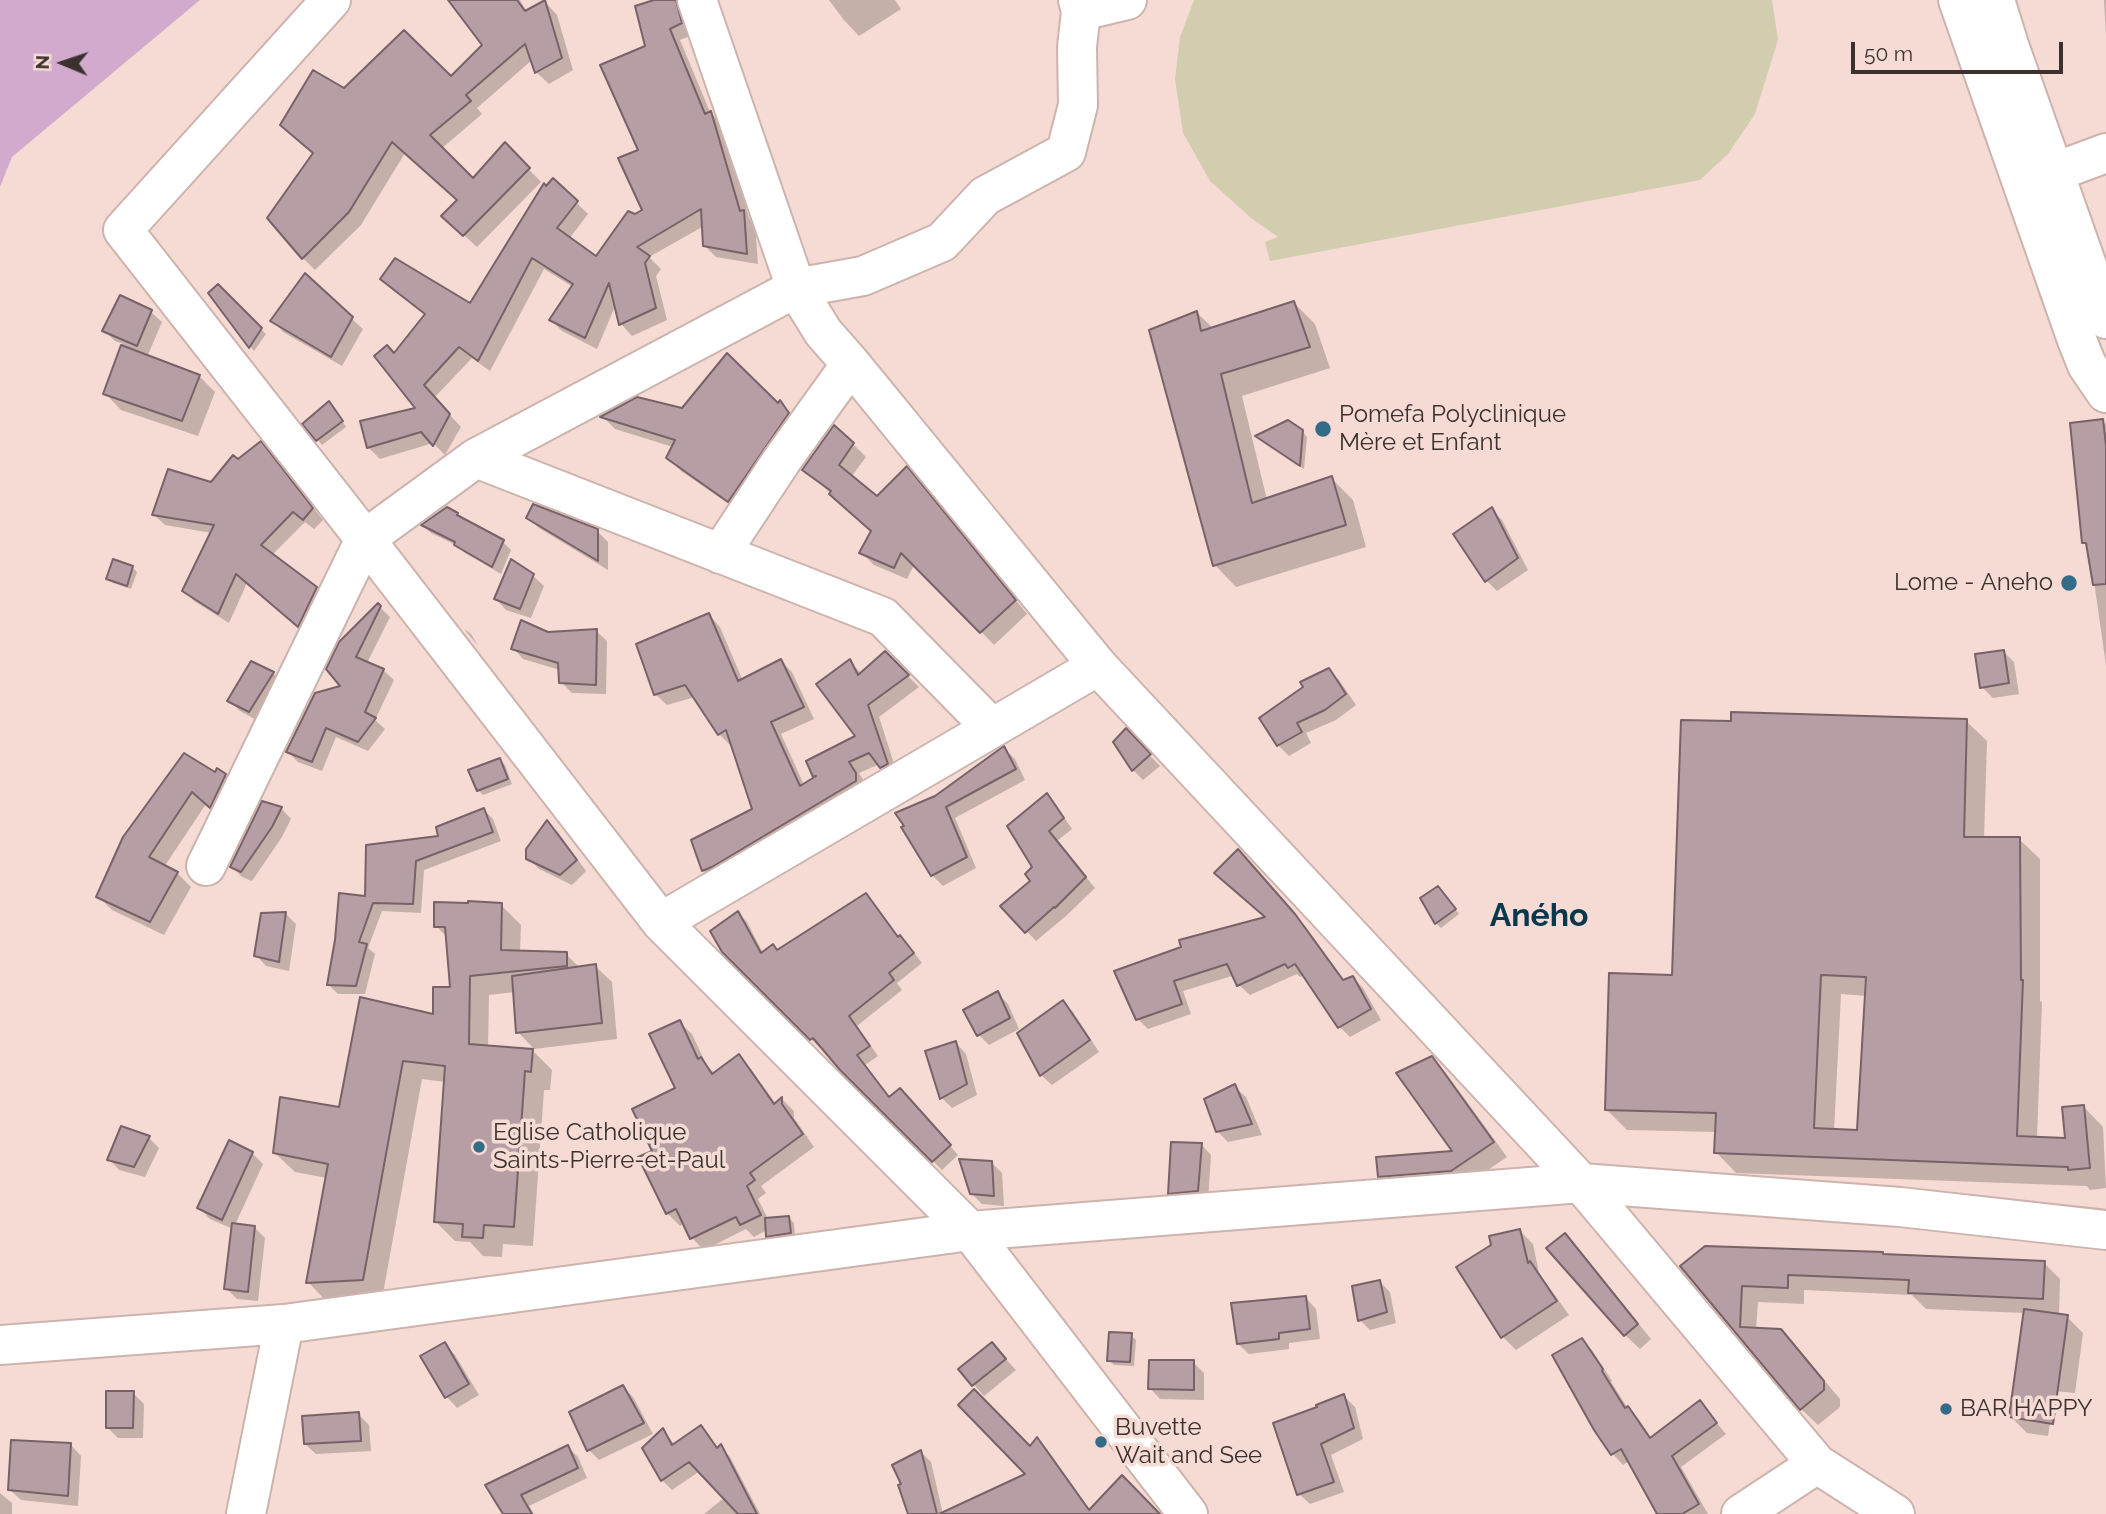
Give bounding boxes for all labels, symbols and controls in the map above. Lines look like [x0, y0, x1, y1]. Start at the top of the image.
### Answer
north arrow [28, 28, 98, 98]
scale bar [1854, 28, 2066, 72]
text: 50 m [1864, 41, 1913, 66]
text: N [31, 55, 53, 70]
place label: Pomefa Polyclinique Mère et Enfant [1339, 401, 1566, 457]
marker: Pomefa Polyclinique Mère et Enfant [1313, 419, 1333, 439]
place label: Lome - Aneho [1894, 569, 2053, 597]
marker: Lome - Aneho [2059, 573, 2079, 593]
district label: Aného [1490, 897, 1588, 935]
place label: Eglise Catholique Saints-Pierre-et-Paul [493, 1119, 725, 1175]
marker: Eglise Catholique Saints-Pierre-et-Paul [471, 1139, 487, 1155]
place label: BAR HAPPY [1960, 1395, 2093, 1423]
marker: BAR HAPPY [1938, 1401, 1954, 1417]
place label: Buvette Wait and See [1115, 1414, 1262, 1470]
marker: Buvette Wait and See [1093, 1434, 1109, 1450]

